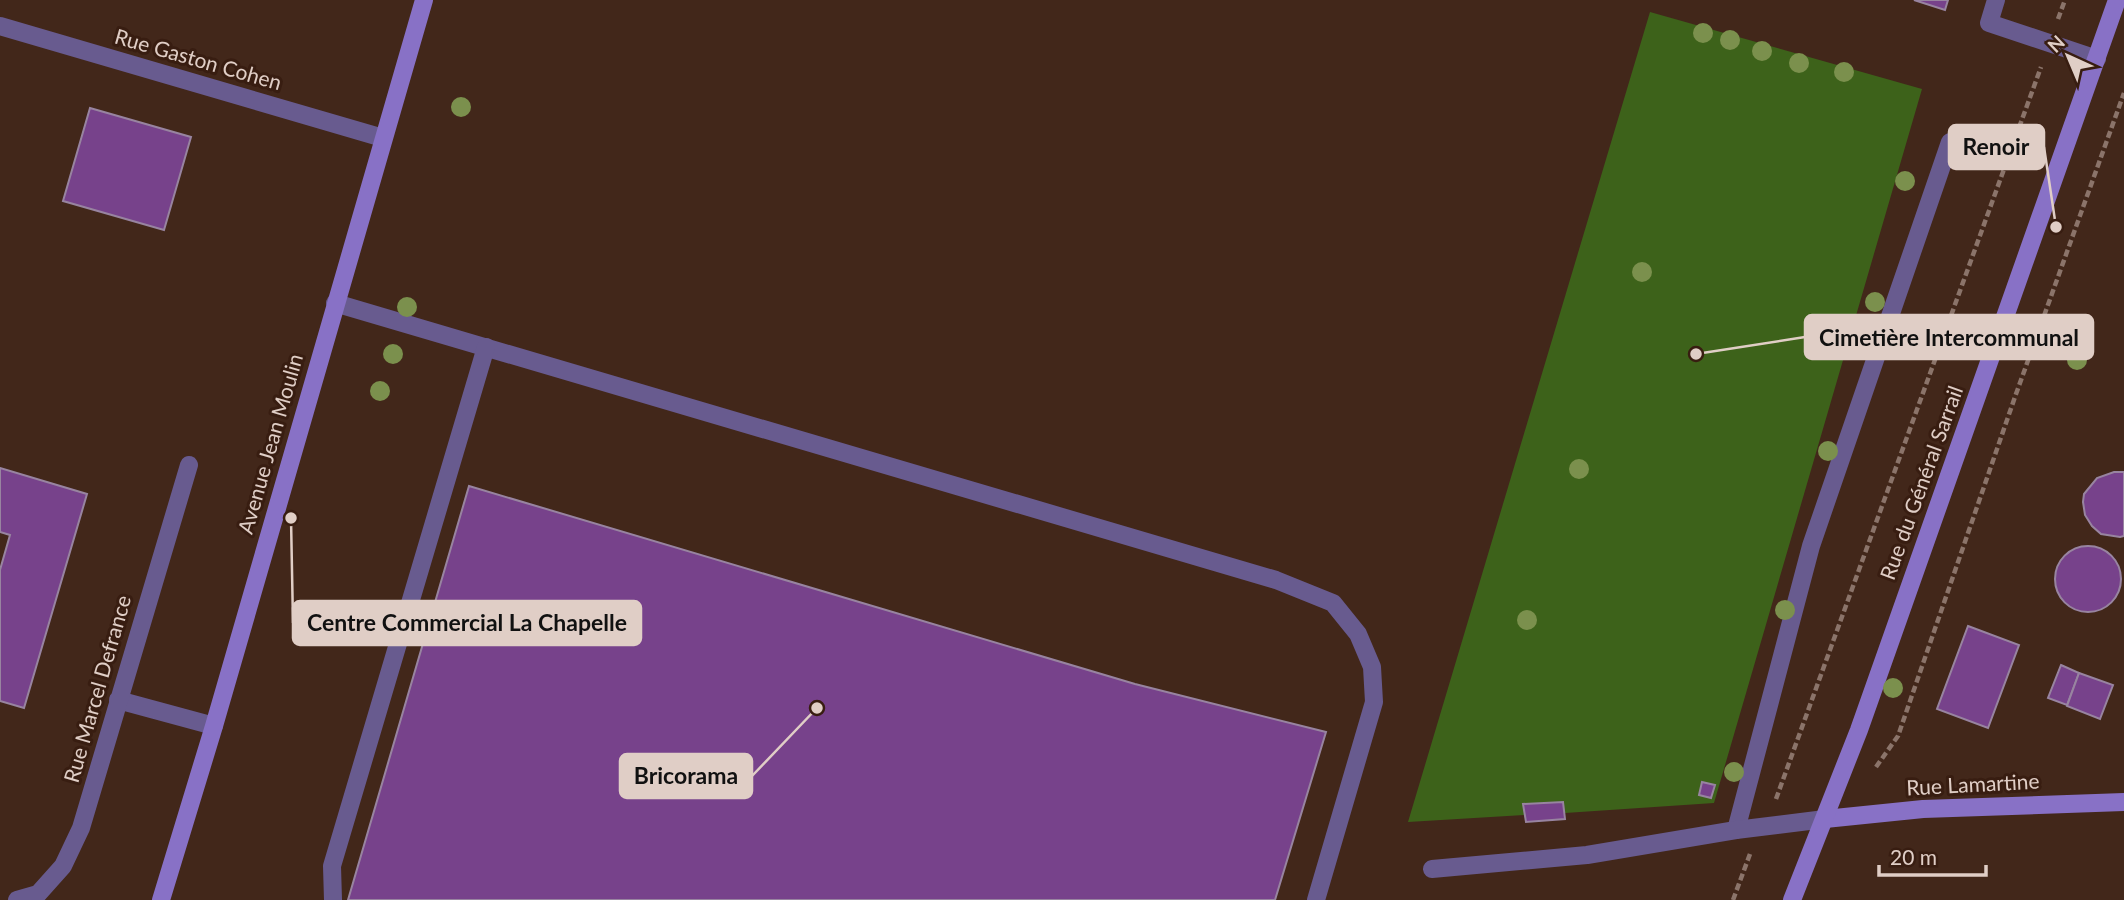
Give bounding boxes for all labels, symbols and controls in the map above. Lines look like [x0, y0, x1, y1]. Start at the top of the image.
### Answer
north arrow [2033, 21, 2103, 91]
street label: Rue Gaston Cohen [112, 23, 285, 94]
text: N [2043, 30, 2069, 57]
callout: Renoir [1949, 125, 2044, 169]
text: Renoir [1963, 132, 2030, 160]
callout: Cimetière Intercommunal [1805, 315, 2093, 359]
text: Cimetière Intercommunal [1819, 323, 2079, 351]
street label: Avenue Jean Moulin [232, 351, 307, 536]
street label: Rue du Général Sarrail [1874, 382, 1967, 583]
street label: Rue Marcel Defrance [58, 592, 135, 785]
callout: Centre Commercial La Chapelle [293, 601, 641, 645]
text: Centre Commercial La Chapelle [307, 608, 627, 636]
callout: Bricorama [620, 754, 752, 798]
text: Bricorama [634, 761, 738, 789]
street label: Rue Lamartine [1906, 768, 2040, 799]
scale bar [1879, 834, 1986, 878]
text: 20 m [1890, 844, 1937, 869]

